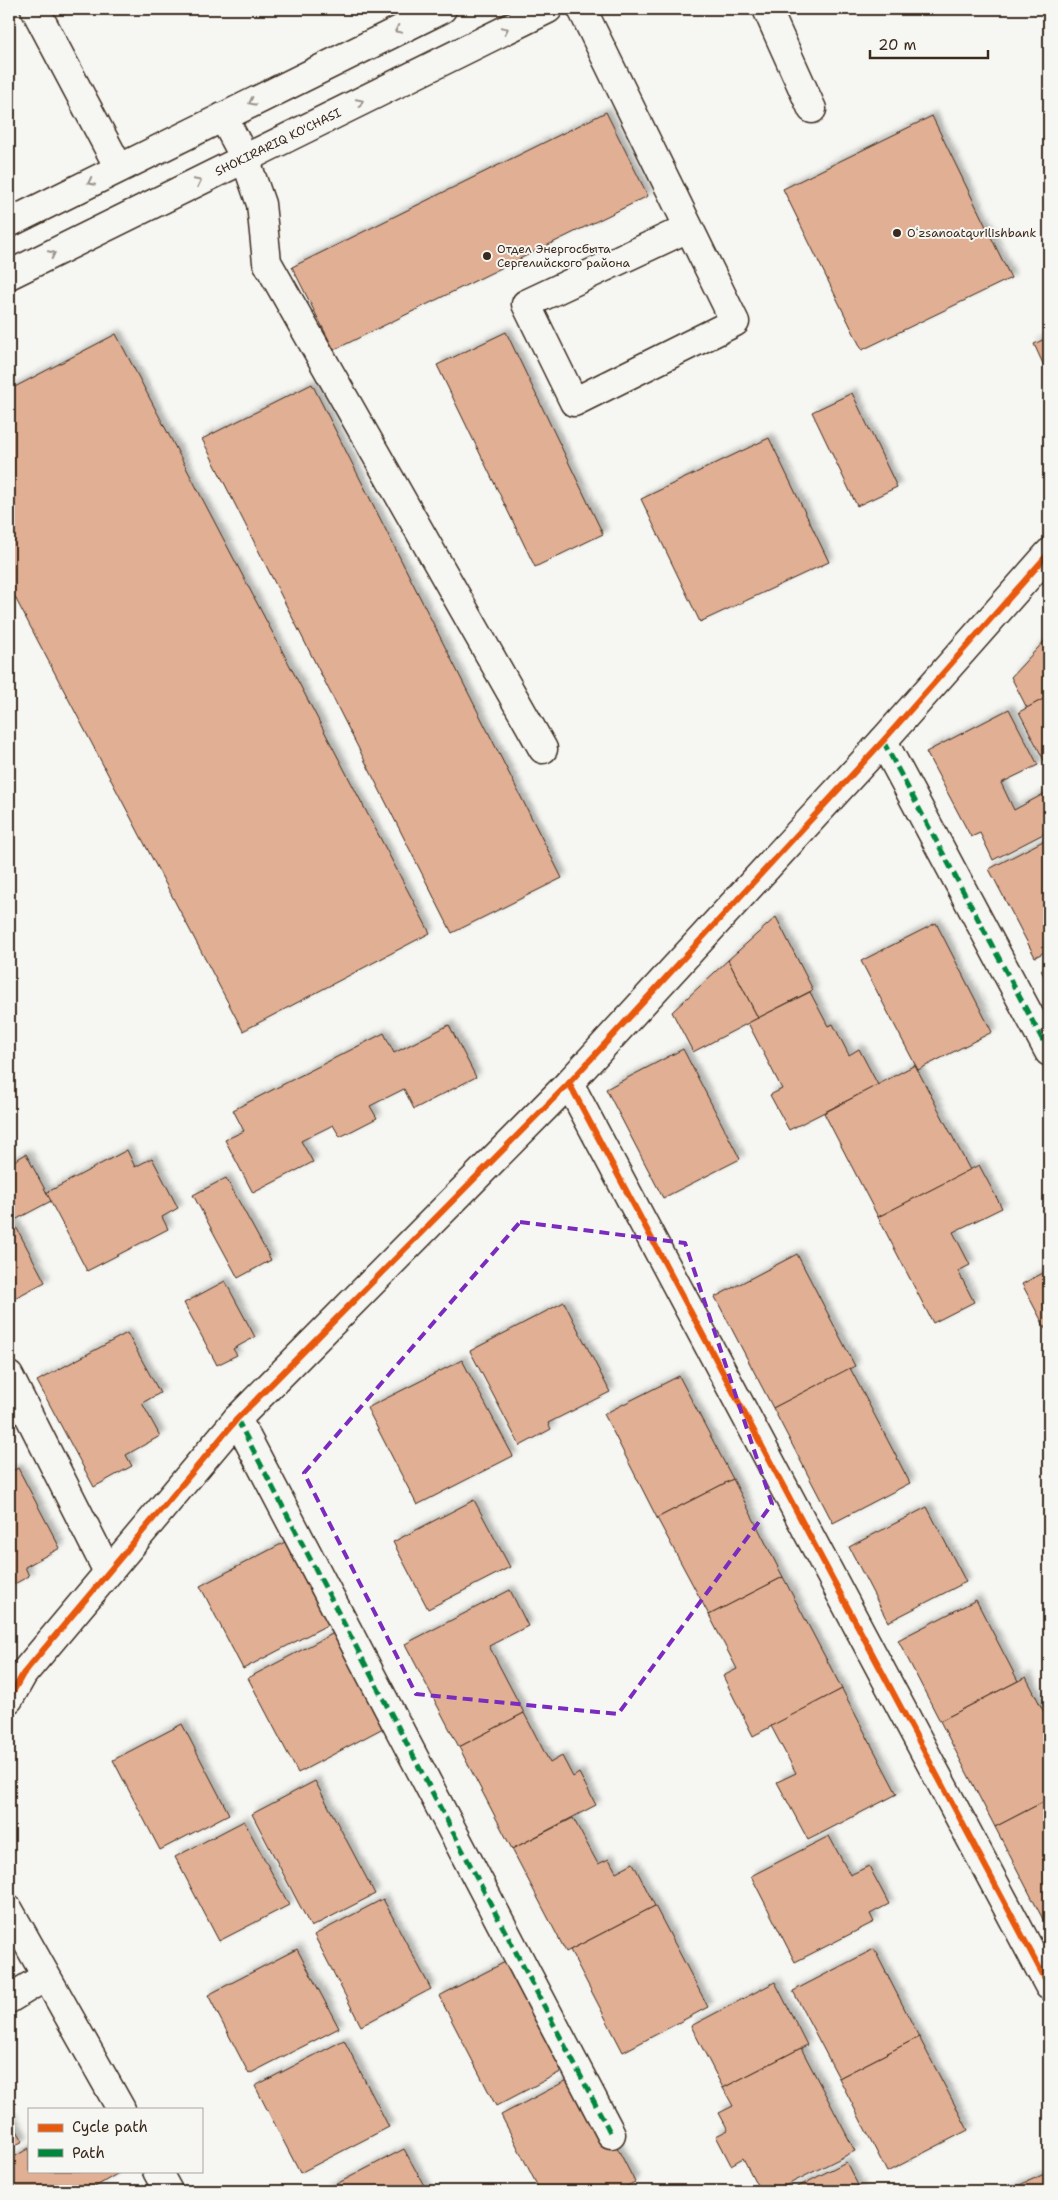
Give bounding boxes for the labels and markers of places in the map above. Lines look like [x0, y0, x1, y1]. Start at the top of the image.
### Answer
place label: Oʻzsanoatqurilishbank [907, 225, 1036, 241]
marker: Oʻzsanoatqurilishbank [891, 227, 903, 239]
place label: Отдел Энергосбыта Сергелийского района [497, 241, 630, 271]
marker: Отдел Энергосбыта Сергелийского района [481, 250, 493, 262]

